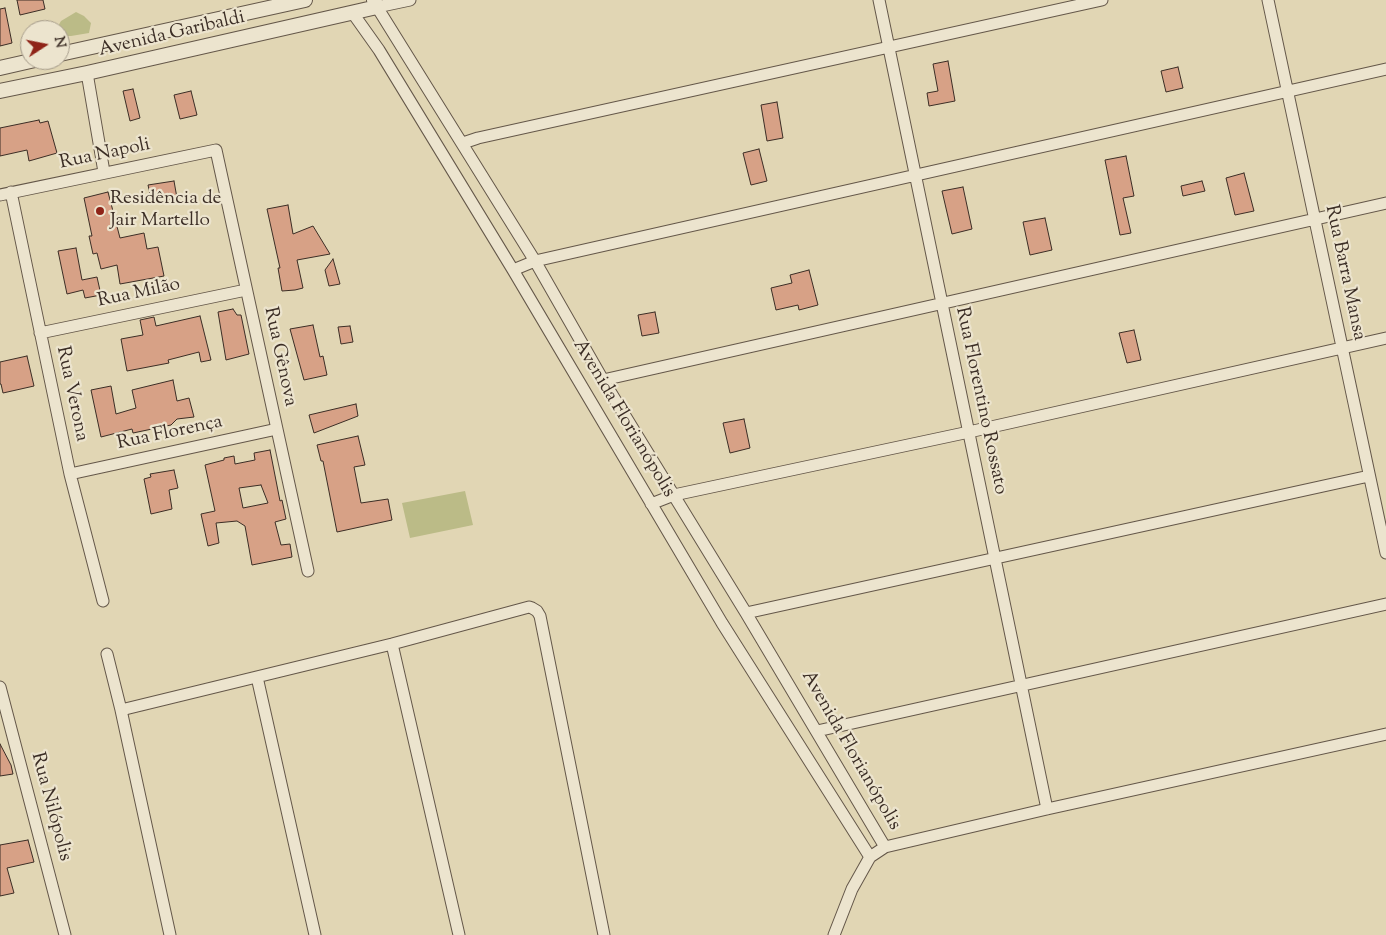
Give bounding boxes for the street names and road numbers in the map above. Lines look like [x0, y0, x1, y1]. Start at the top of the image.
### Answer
street label: Avenida Garibaldi [97, 7, 247, 63]
street label: Rua Napoli [58, 134, 152, 176]
street label: Rua Barra Mansa [1318, 203, 1370, 343]
street label: Rua Milão [96, 274, 182, 314]
street label: Rua Gênova [257, 305, 301, 409]
street label: Rua Florentino Rossato [949, 305, 1011, 497]
street label: Avenida Florianópolis [567, 336, 679, 502]
street label: Rua Verona [50, 344, 92, 444]
street label: Rua Florença [115, 412, 225, 456]
street label: Avenida Florianópolis [795, 667, 905, 835]
street label: Rua Nilópolis [25, 750, 75, 864]

